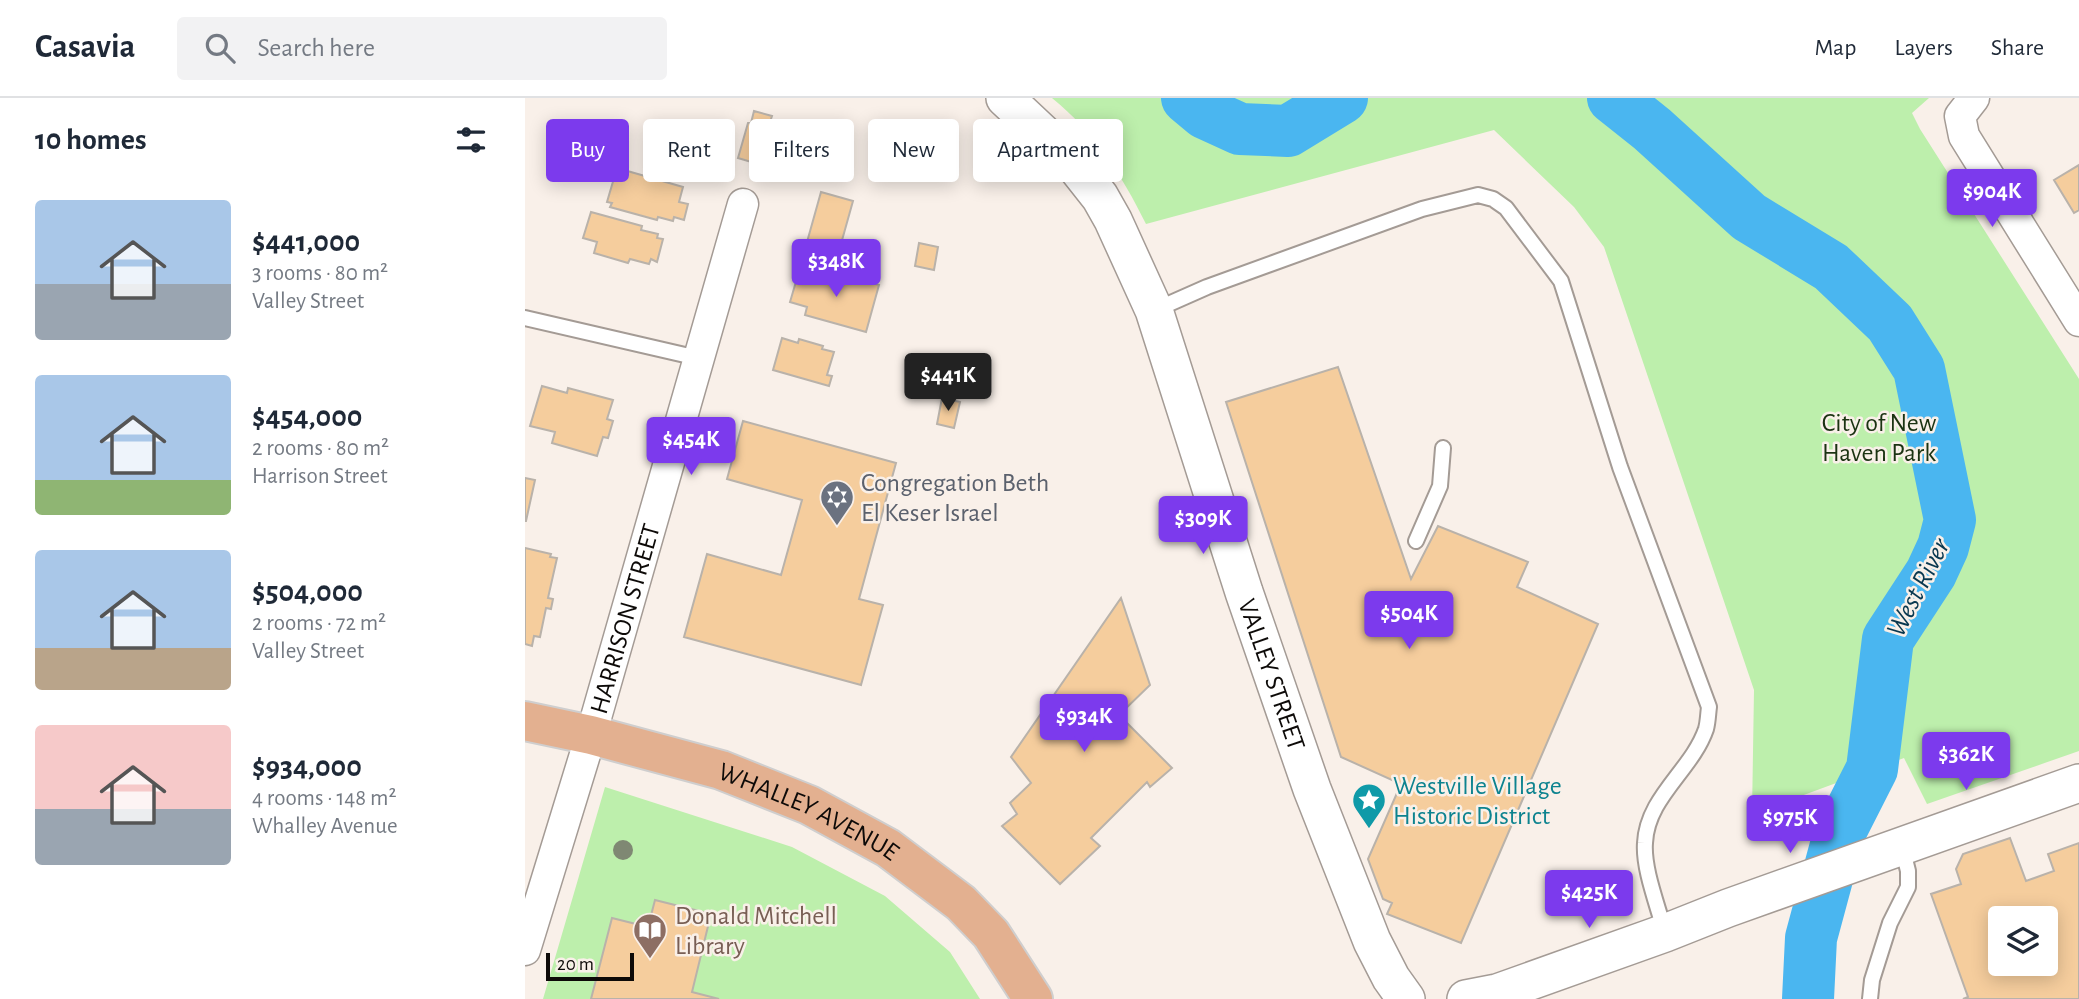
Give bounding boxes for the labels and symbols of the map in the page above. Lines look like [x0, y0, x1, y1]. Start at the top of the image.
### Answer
pin: $904K [1943, 170, 2041, 229]
pin: $348K [787, 240, 885, 299]
pin: $441K [899, 354, 997, 413]
park label: City of New Haven Park [1822, 410, 1937, 466]
pin: $454K [642, 418, 740, 477]
place label: Congregation Beth El Keser Israel [861, 470, 1049, 526]
synagogue icon: Congregation Beth El Keser Israel [818, 478, 856, 527]
pin: $309K [1154, 496, 1252, 556]
street label: HARRISON STREET [586, 521, 665, 717]
water label: West River [1882, 533, 1956, 642]
pin: $504K [1360, 592, 1458, 651]
street label: VALLEY STREET [1233, 596, 1310, 754]
pin: $934K [1035, 694, 1133, 754]
pin: $362K [1917, 732, 2015, 792]
street label: WHALLEY AVENUE [715, 758, 904, 866]
place label: Westville Village Historic District [1393, 773, 1562, 829]
place icon: Westville Village Historic District [1350, 781, 1388, 830]
pin: $975K [1741, 796, 1839, 855]
pin: $425K [1540, 870, 1638, 930]
place label: Donald Mitchell Library [675, 903, 837, 959]
library icon: Donald Mitchell Library [631, 911, 669, 960]
scale bar [546, 950, 633, 982]

